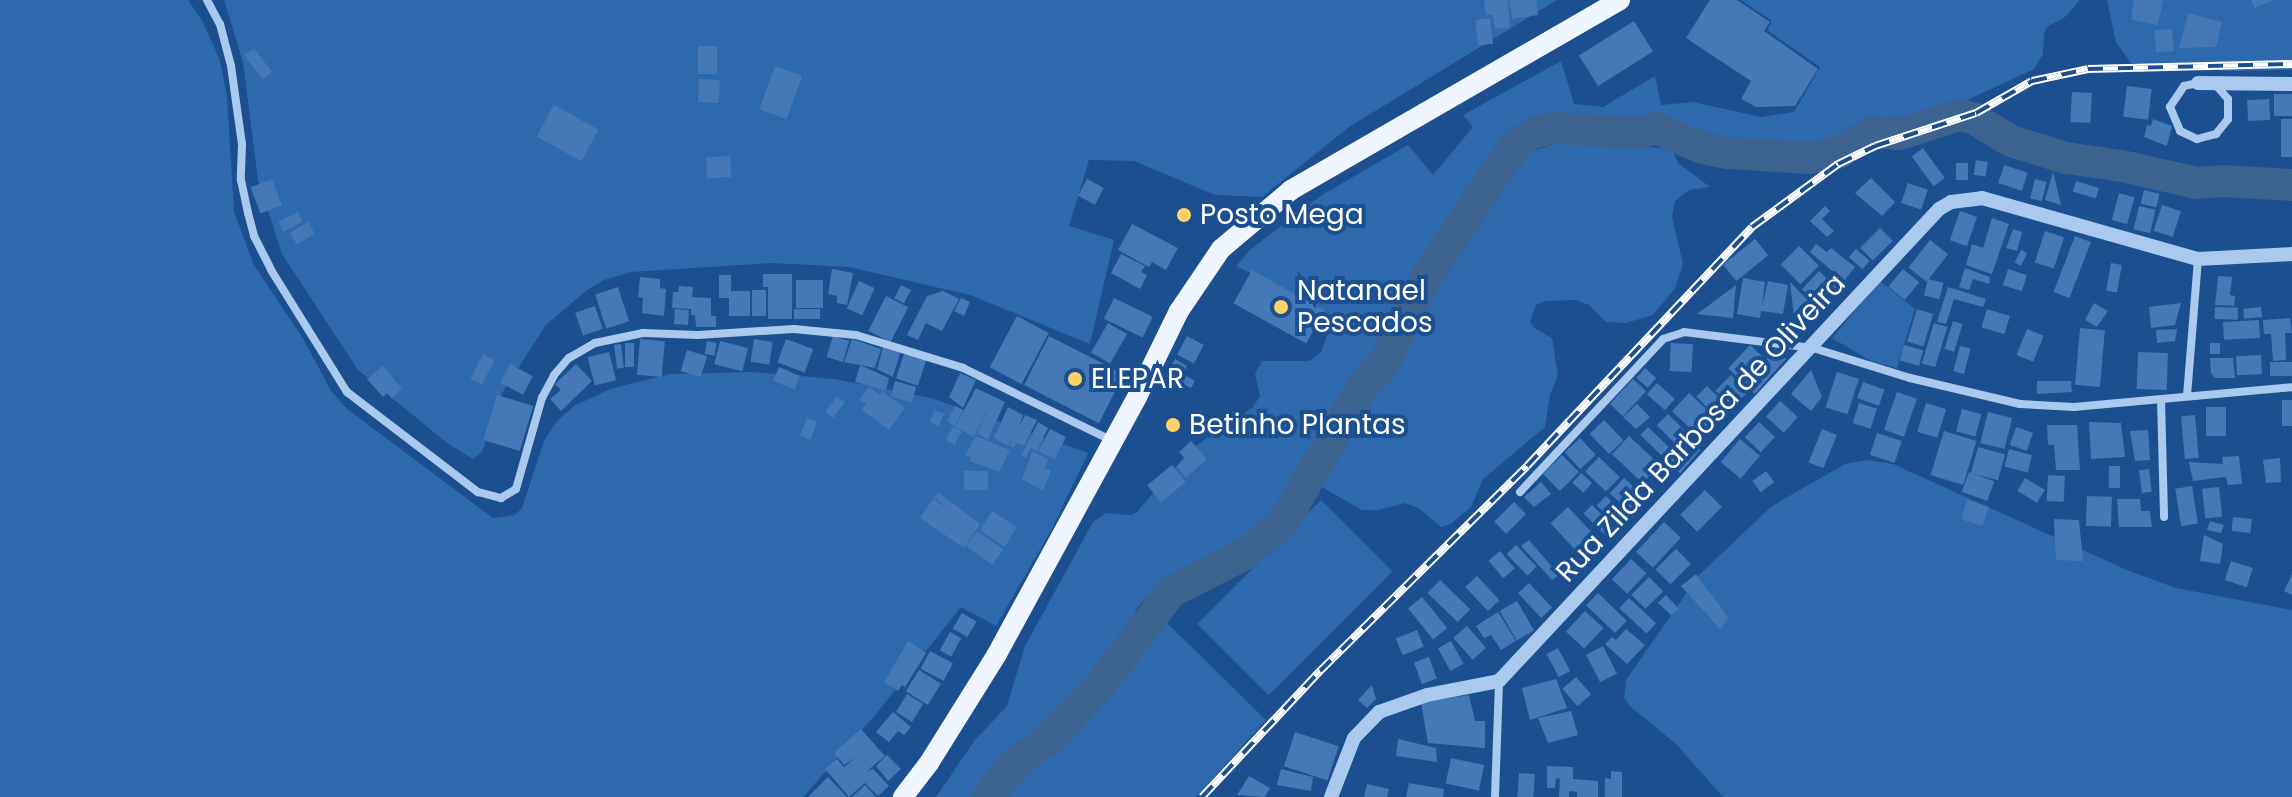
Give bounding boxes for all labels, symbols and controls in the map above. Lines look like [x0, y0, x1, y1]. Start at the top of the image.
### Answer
place label: Posto Mega [1200, 198, 1364, 232]
marker: Posto Mega [1175, 206, 1193, 224]
street label: Rua Zilda Barbosa de Oliveira [1549, 267, 1853, 589]
place label: Natanael Pescados [1297, 274, 1433, 340]
marker: Natanael Pescados [1272, 298, 1290, 316]
place label: ELEPAR [1091, 362, 1184, 396]
marker: ELEPAR [1066, 370, 1084, 388]
place label: Betinho Plantas [1189, 408, 1406, 442]
marker: Betinho Plantas [1164, 416, 1182, 434]

